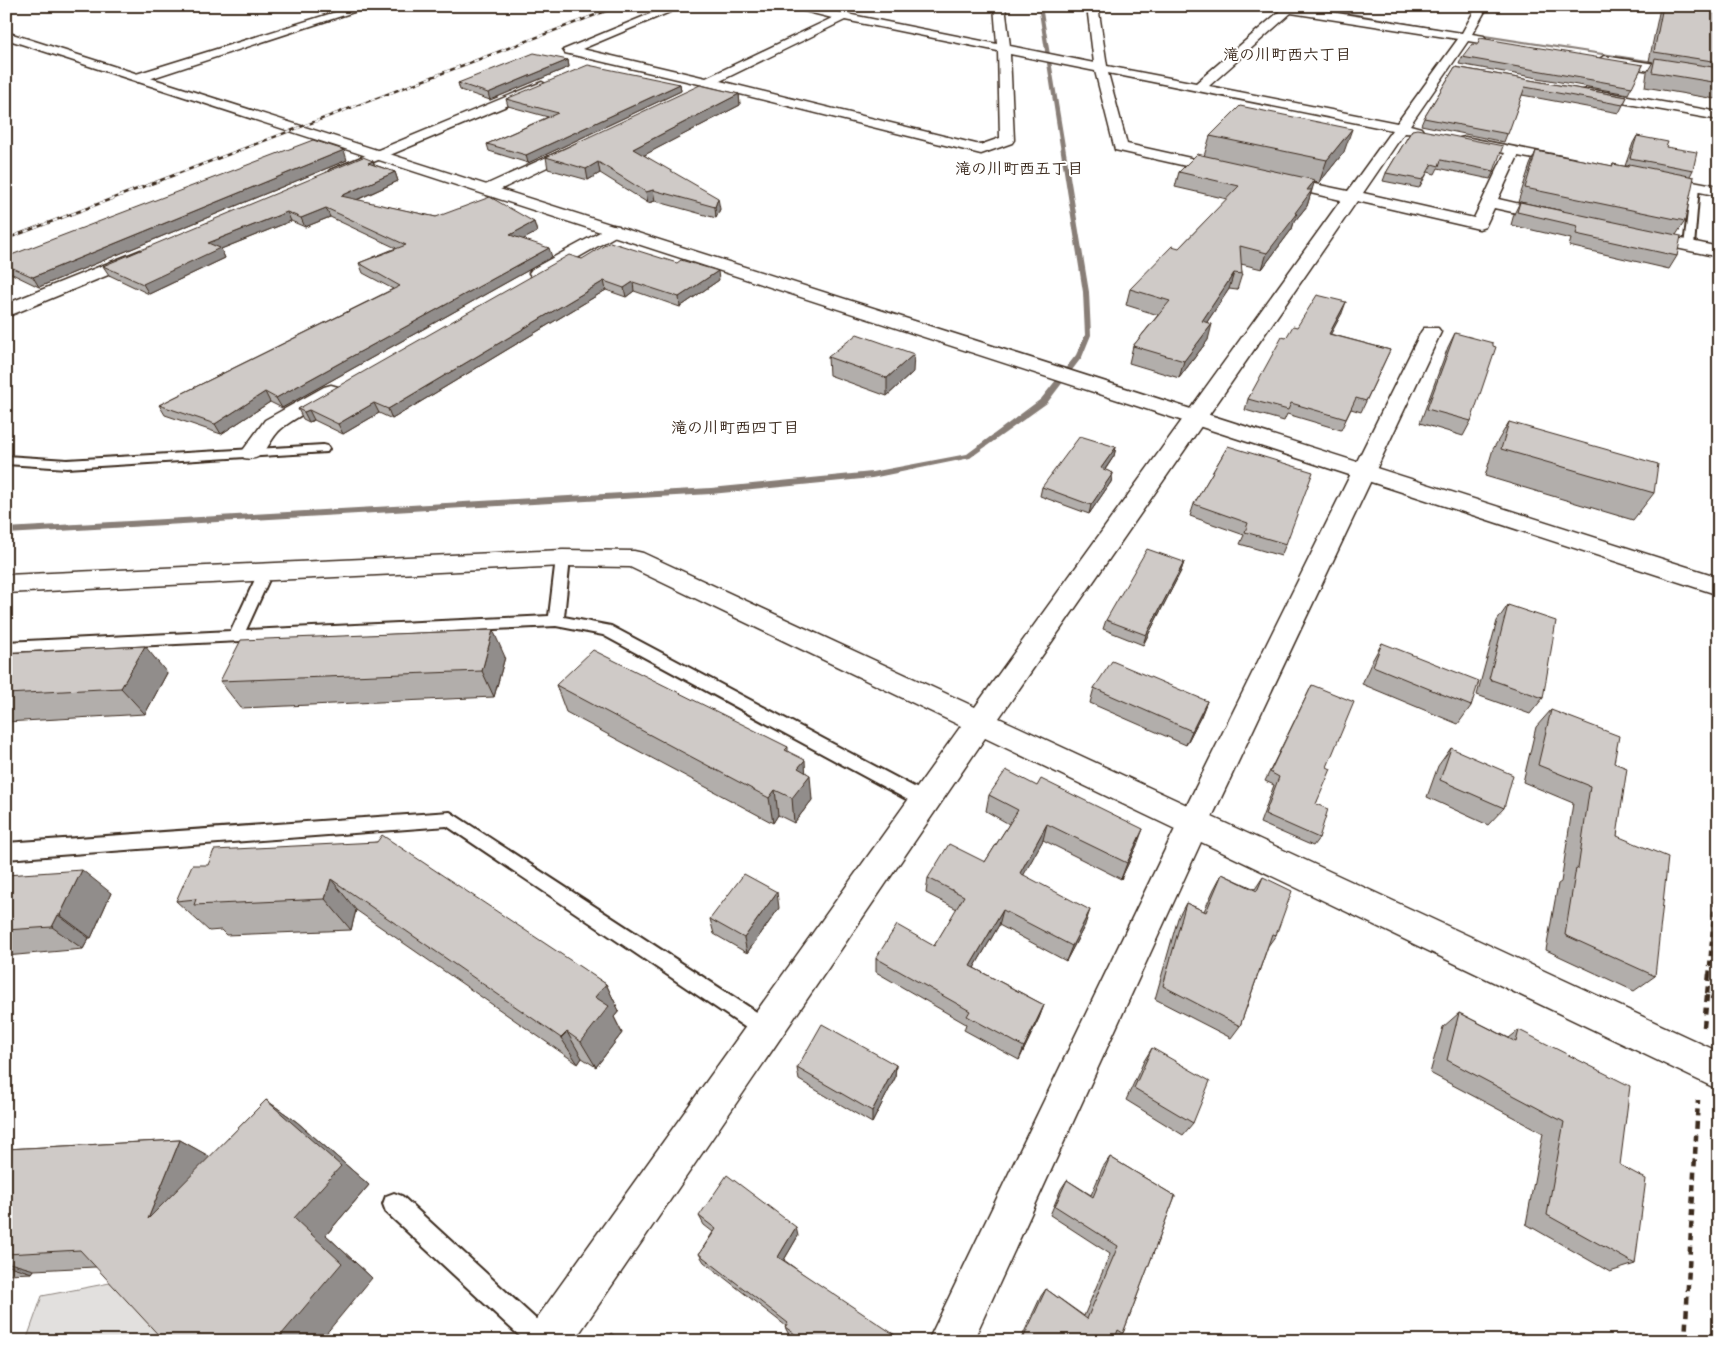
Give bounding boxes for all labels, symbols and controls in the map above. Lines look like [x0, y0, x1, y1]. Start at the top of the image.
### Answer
district label: 滝の川町西六丁目 [1223, 46, 1351, 67]
district label: 滝の川町西五丁目 [955, 160, 1083, 181]
district label: 滝の川町西四丁目 [671, 419, 799, 440]

